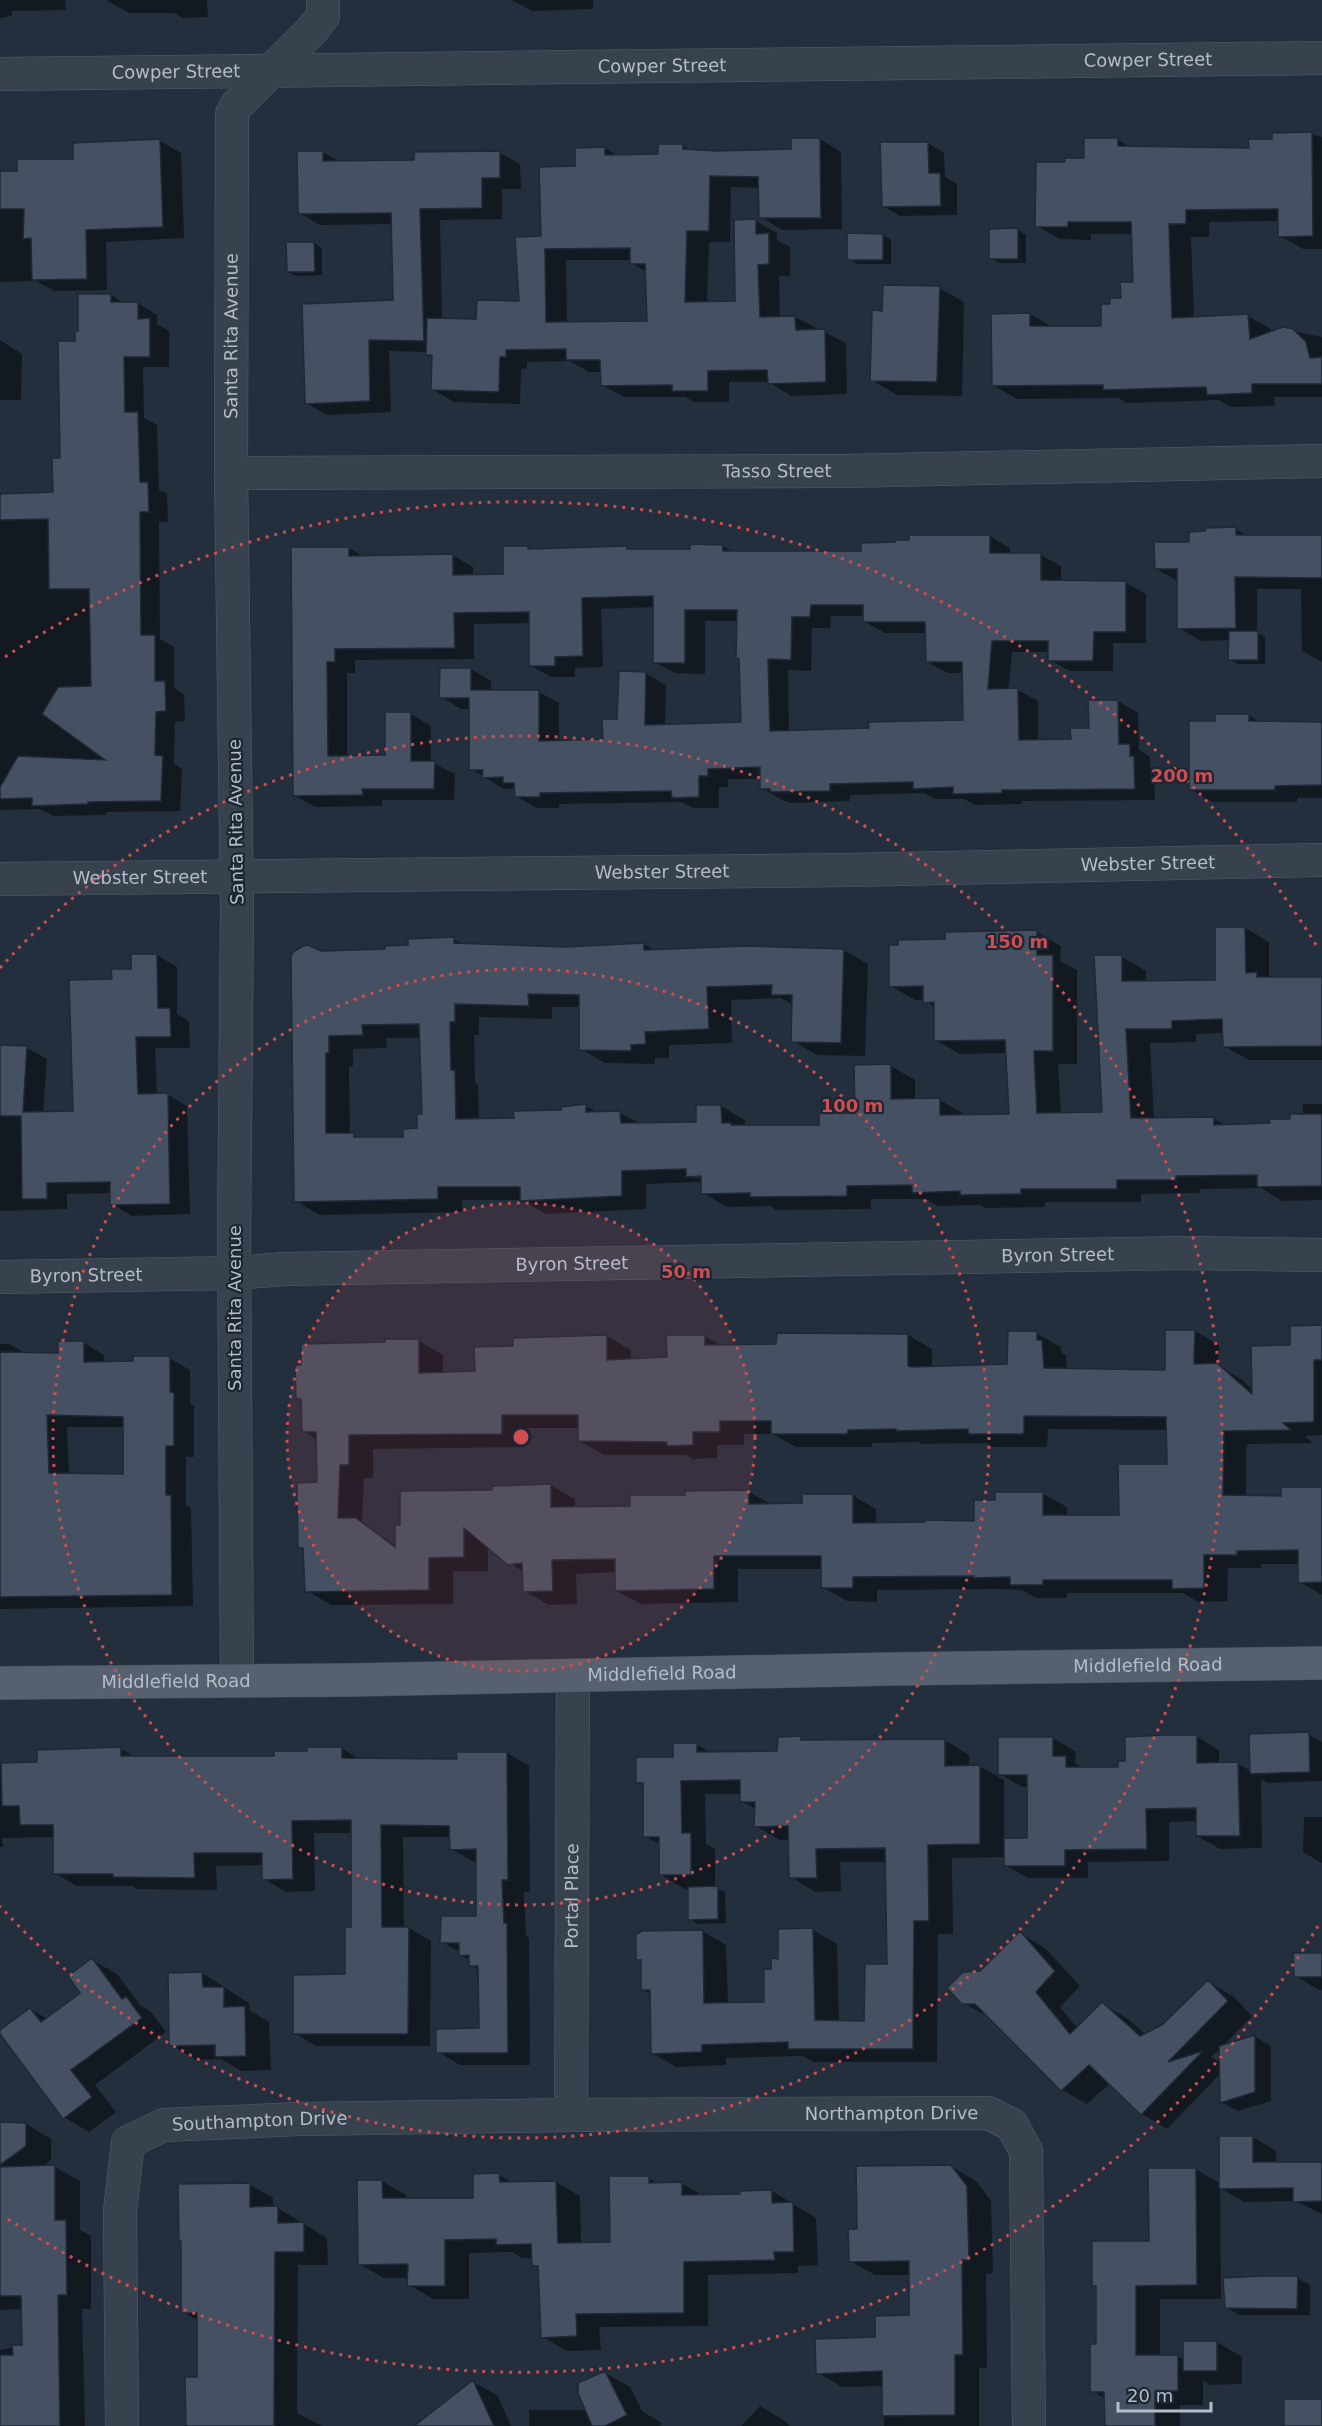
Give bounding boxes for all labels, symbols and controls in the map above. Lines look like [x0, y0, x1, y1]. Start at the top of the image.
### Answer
street label: Cowper Street [1083, 48, 1212, 71]
street label: Cowper Street [597, 54, 726, 77]
street label: Cowper Street [111, 60, 240, 83]
street label: Santa Rita Avenue [220, 253, 242, 419]
street label: Tasso Street [721, 460, 832, 481]
street label: Santa Rita Avenue [224, 739, 247, 905]
text: 200 m [1151, 765, 1213, 786]
street label: Webster Street [1080, 851, 1215, 875]
street label: Webster Street [595, 860, 729, 883]
street label: Webster Street [73, 866, 207, 888]
text: 150 m [986, 931, 1048, 952]
text: 100 m [821, 1095, 883, 1116]
street label: Santa Rita Avenue [224, 1225, 245, 1391]
street label: Byron Street [1001, 1243, 1114, 1266]
street label: Byron Street [515, 1252, 628, 1275]
text: 50 m [661, 1261, 711, 1282]
street label: Byron Street [29, 1264, 143, 1286]
centre of rings [511, 1427, 531, 1447]
street label: Middlefield Road [1073, 1653, 1223, 1676]
street label: Middlefield Road [587, 1661, 737, 1685]
street label: Middlefield Road [101, 1670, 251, 1692]
street label: Portal Place [561, 1843, 582, 1949]
street label: Northampton Drive [805, 2102, 978, 2124]
street label: Southampton Drive [171, 2107, 348, 2135]
scale bar [1118, 2375, 1211, 2413]
text: 20 m [1127, 2385, 1173, 2406]

